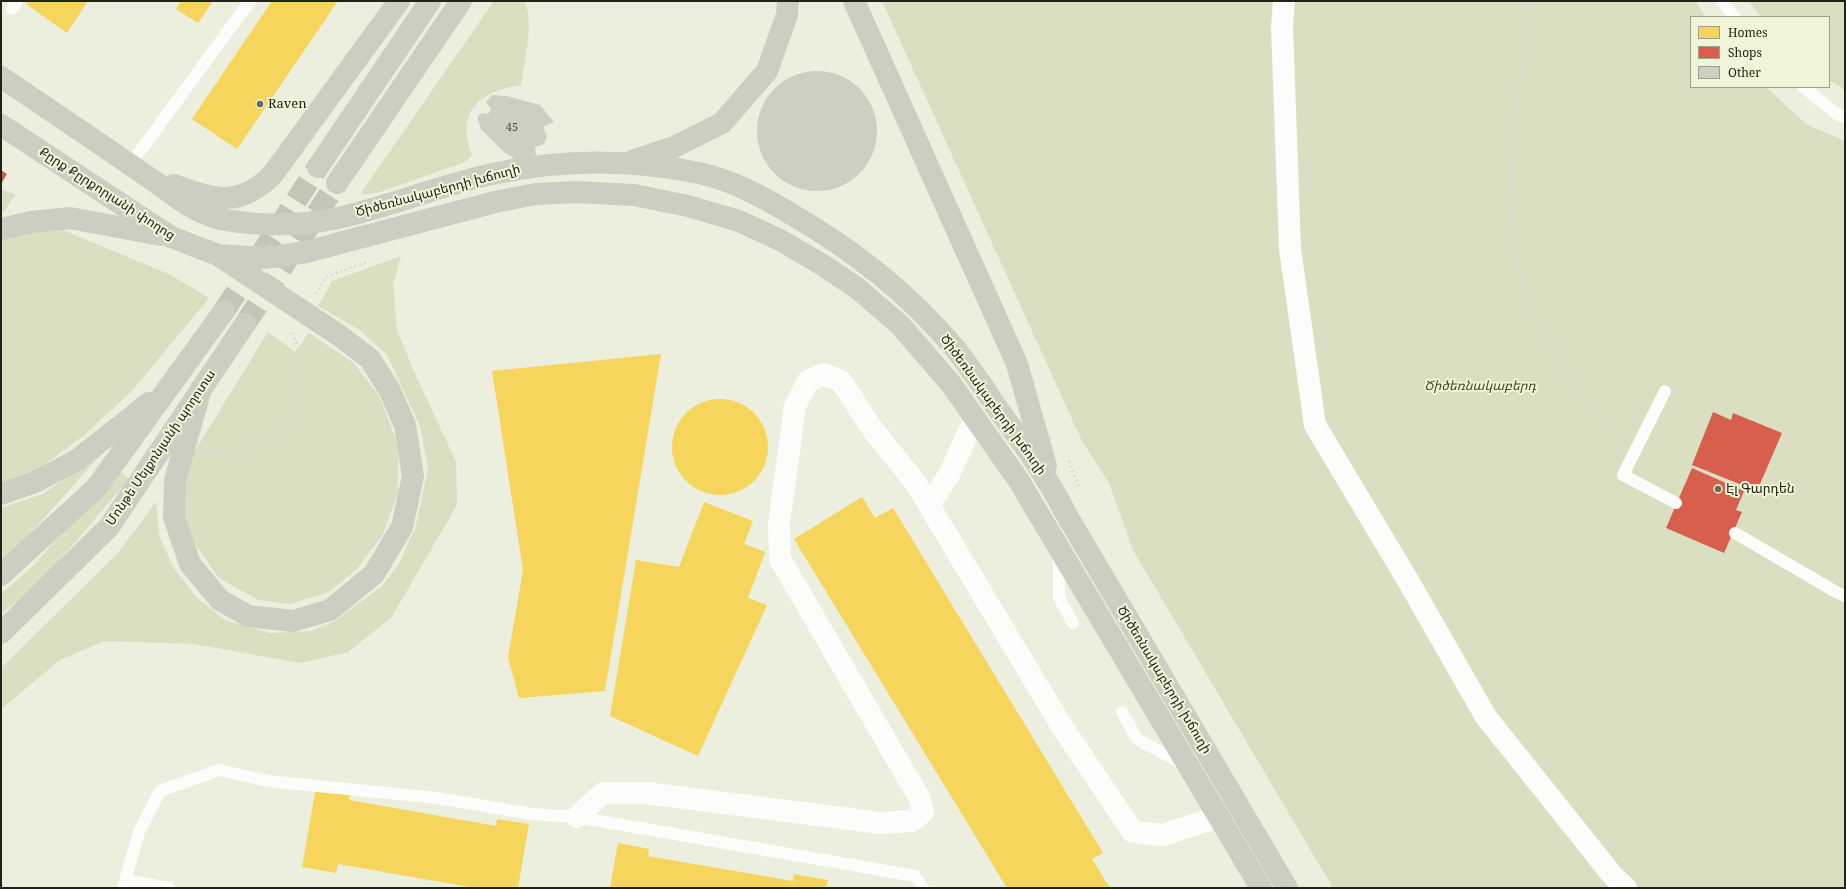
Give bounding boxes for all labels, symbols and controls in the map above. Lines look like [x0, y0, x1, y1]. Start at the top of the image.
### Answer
legend [1690, 16, 1830, 88]
text: Homes [1728, 24, 1768, 41]
text: Shops [1728, 44, 1762, 61]
text: Other [1728, 64, 1761, 81]
place label: Raven [268, 96, 307, 112]
marker: Raven [255, 99, 265, 109]
house number: 45 [506, 121, 518, 135]
street label: Քըրք Քըրքորյանի փողոց [36, 144, 178, 244]
street label: Ծիծեռնակաբերդի խճուղի [354, 161, 522, 221]
street label: Ծիծեռնակաբերդի խճուղի [937, 332, 1049, 478]
street label: Մոնթե Մելքոնյանի պողոտա [103, 367, 219, 529]
park label: Ծիծեռնակաբերդ [1424, 378, 1536, 394]
place label: Էլ Գարդեն [1726, 481, 1794, 497]
marker: Էլ Գարդեն [1713, 484, 1723, 494]
street label: Ծիծեռնակաբերդի խճուղի [1114, 603, 1214, 757]

